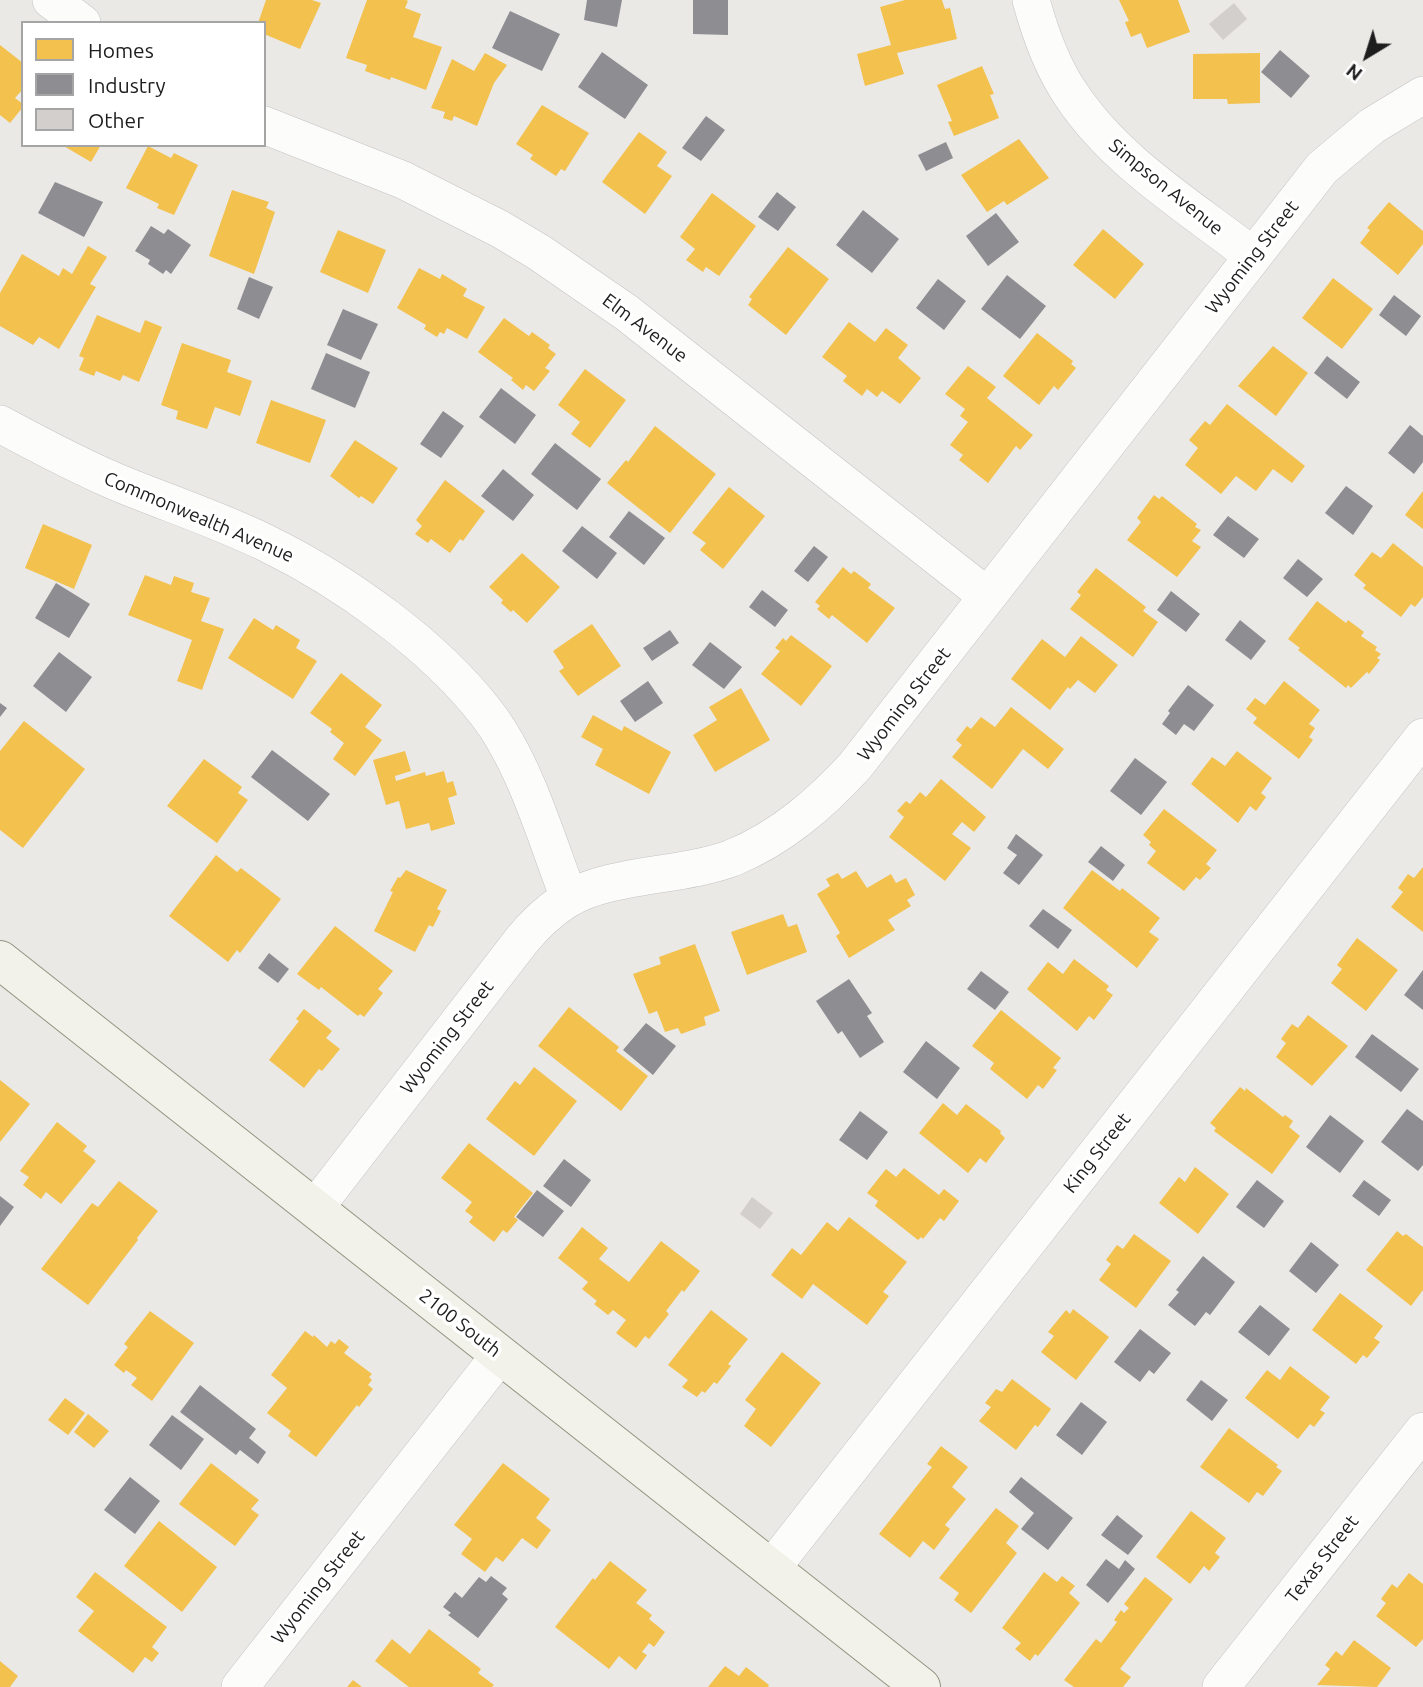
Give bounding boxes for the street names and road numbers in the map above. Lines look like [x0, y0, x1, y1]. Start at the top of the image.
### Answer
street label: Simpson Avenue [1104, 134, 1228, 240]
street label: Wyoming Street [1201, 196, 1303, 318]
street label: Elm Avenue [598, 289, 692, 367]
street label: Commonwealth Avenue [101, 467, 297, 567]
street label: Wyoming Street [853, 643, 955, 765]
street label: Wyoming Street [396, 976, 498, 1098]
street label: King Street [1059, 1108, 1135, 1198]
street label: 2100 South [415, 1284, 505, 1362]
street label: Texas Street [1281, 1511, 1363, 1607]
street label: Wyoming Street [267, 1526, 369, 1648]

